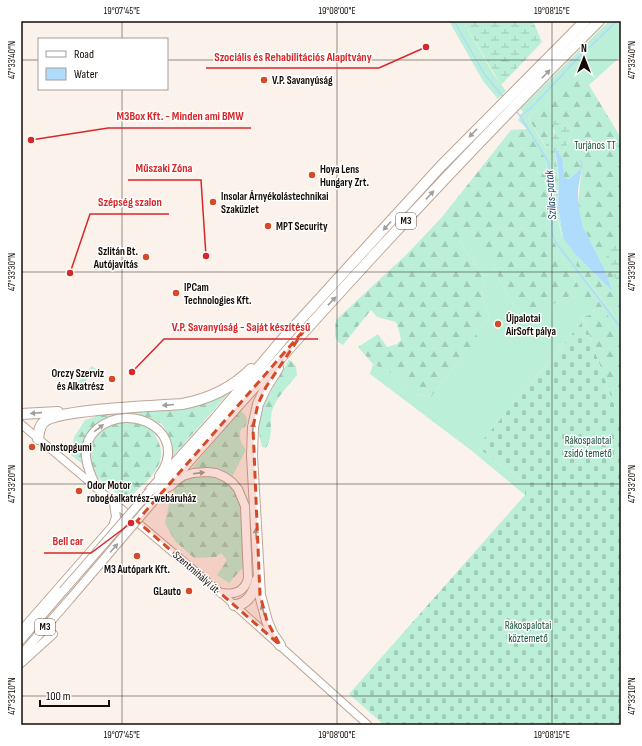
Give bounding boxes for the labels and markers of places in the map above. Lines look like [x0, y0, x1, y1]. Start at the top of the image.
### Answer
callout: Szociális és Rehabilitációs Alapítvány [206, 44, 379, 68]
place label: V.P. Savanyúság [272, 74, 333, 87]
marker: V.P. Savanyúság [259, 75, 269, 85]
callout: M3Box Kft. - Minden ami BMW [108, 104, 251, 128]
callout: Műszaki Zóna [128, 156, 201, 180]
place label: Hoya Lens Hungary Zrt. [320, 163, 370, 189]
marker: Hoya Lens Hungary Zrt. [307, 170, 317, 180]
callout: Szépség szalon [90, 190, 169, 214]
place label: Insolar Árnyékolástechnikai Szaküzlet [221, 190, 329, 216]
marker: Insolar Árnyékolástechnikai Szaküzlet [208, 197, 218, 207]
place label: MPT Security [276, 220, 328, 233]
marker: MPT Security [263, 221, 273, 231]
place label: Szlitán Bt. Autójavítás [93, 245, 138, 271]
marker: Szlitán Bt. Autójavítás [141, 252, 151, 262]
place label: IPCam Technologies Kft. [184, 281, 252, 307]
marker: IPCam Technologies Kft. [171, 288, 181, 298]
place label: Újpalotai AirSoft pálya [505, 312, 556, 338]
callout: V.P. Savanyúság - Saját készítésű [164, 315, 318, 339]
marker: Újpalotai AirSoft pálya [493, 319, 503, 329]
place label: Orczy Szerviz és Alkatrész [52, 367, 105, 393]
marker: Orczy Szerviz és Alkatrész [107, 374, 117, 384]
place label: Nonstopgumi [40, 441, 92, 454]
marker: Nonstopgumi [27, 442, 37, 452]
place label: Odor Motor robogóalkatrész-webáruház [87, 479, 197, 505]
marker: Odor Motor robogóalkatrész-webáruház [74, 486, 84, 496]
callout: Bell car [44, 529, 91, 553]
marker: M3 Autópark Kft. [132, 551, 142, 561]
place label: M3 Autópark Kft. [104, 563, 170, 576]
place label: GLauto [153, 585, 181, 598]
marker: GLauto [184, 586, 194, 596]

